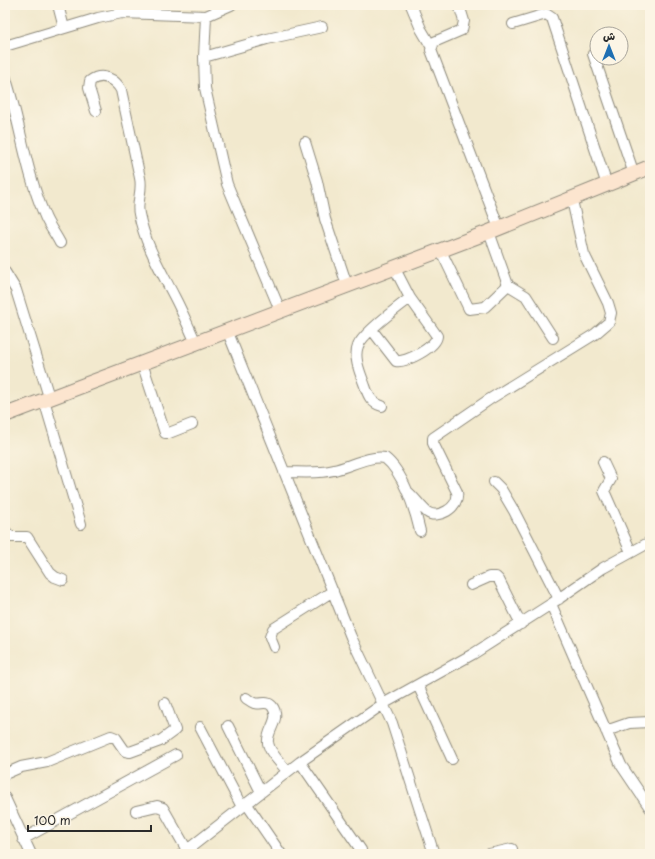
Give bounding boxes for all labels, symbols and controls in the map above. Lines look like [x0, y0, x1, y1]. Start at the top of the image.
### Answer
north arrow [589, 26, 629, 66]
text: ش [603, 27, 615, 44]
scale bar [28, 807, 151, 833]
text: 100 m [34, 811, 71, 829]

